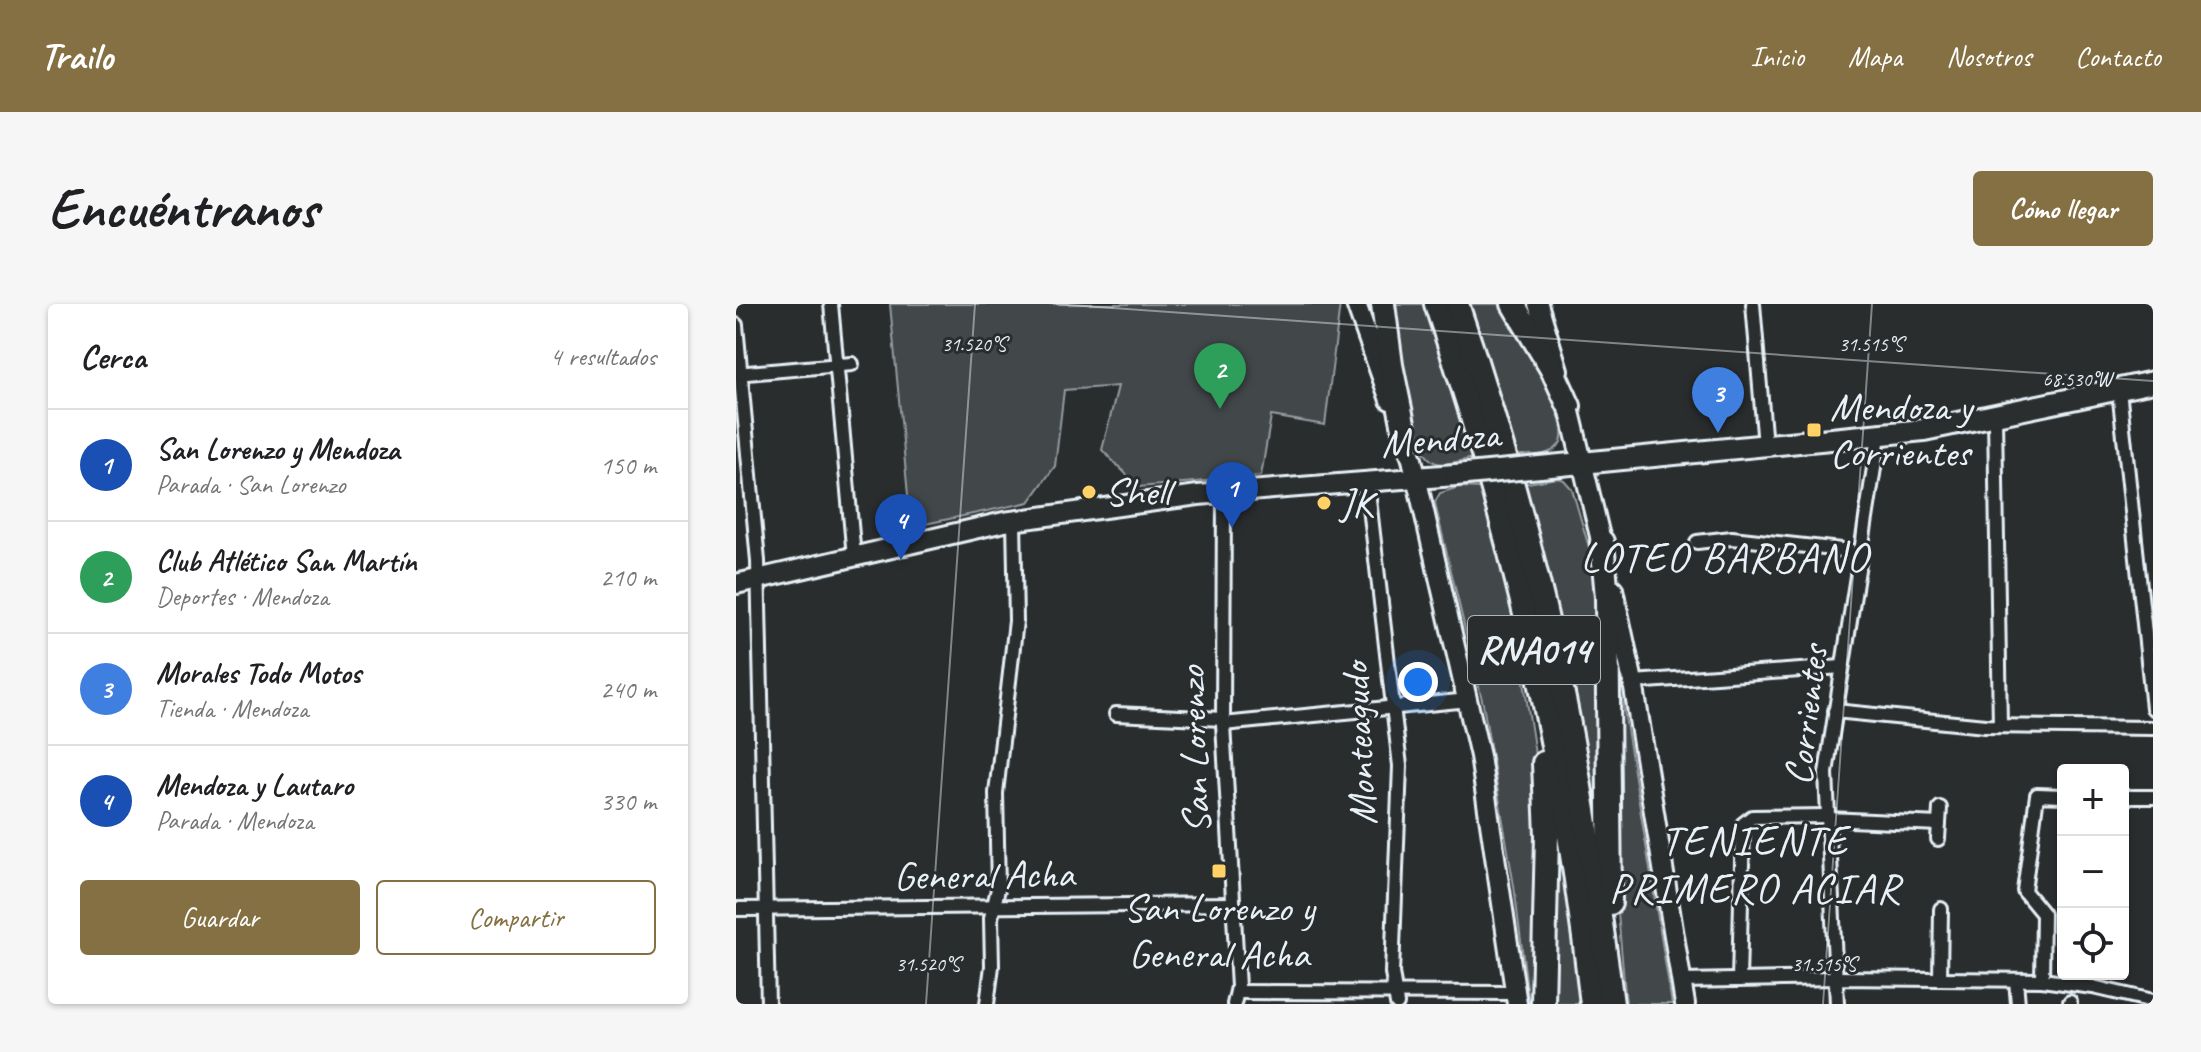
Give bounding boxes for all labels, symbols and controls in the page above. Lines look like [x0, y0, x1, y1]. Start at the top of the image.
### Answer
text: Trailo [40, 33, 113, 80]
text: Inicio [1750, 39, 1804, 74]
text: Mapa [1848, 39, 1902, 74]
text: Nosotros [1946, 39, 2031, 74]
text: Contacto [2075, 39, 2161, 74]
button: Cómo llegar [1973, 171, 2153, 246]
text: Encuéntranos [48, 173, 318, 244]
text: 31.520°S [942, 332, 1010, 357]
text: 31.515°S [1839, 332, 1907, 357]
text: Cerca [80, 335, 146, 378]
text: 4 resultados [550, 340, 656, 373]
pin: 2 [1194, 343, 1246, 409]
pin: 3 [1692, 367, 1744, 433]
text: 68.530°W [2042, 367, 2115, 392]
place label: Mendoza y Corrientes [1830, 382, 1975, 478]
street label: Mendoza [1379, 409, 1505, 469]
marker: Mendoza y Corrientes [1805, 421, 1823, 439]
text: San Lorenzo y Mendoza [156, 430, 400, 468]
text: 1 [100, 449, 112, 482]
text: 150 m [600, 449, 656, 482]
pin: 1 [1206, 462, 1258, 528]
place label: Shell [1105, 467, 1177, 517]
text: Parada · San Lorenzo [156, 468, 345, 501]
place label: JK [1338, 478, 1378, 528]
marker: Shell [1080, 483, 1098, 501]
pin: 4 [875, 494, 927, 560]
marker: JK [1315, 494, 1333, 512]
district label: LOTEO BARBANO [1581, 531, 1872, 584]
text: Club Atlético San Martín [156, 542, 417, 580]
text: 2 [100, 561, 112, 594]
text: 210 m [600, 561, 656, 594]
text: Deportes · Mendoza [156, 580, 329, 613]
road number: RNA014 [1468, 616, 1600, 684]
street label: Corrientes [1773, 639, 1840, 788]
text: Morales Todo Motos [156, 654, 361, 692]
street label: Monteagudo [1330, 658, 1388, 826]
your location [1398, 662, 1438, 702]
street label: San Lorenzo [1166, 664, 1222, 835]
text: 3 [100, 673, 112, 706]
text: 240 m [600, 673, 656, 706]
text: Tienda · Mendoza [156, 692, 308, 725]
map controls [2057, 764, 2129, 980]
button: + [2057, 764, 2129, 836]
text: Mendoza y Lautaro [156, 766, 353, 804]
text: 4 [100, 785, 112, 818]
text: 330 m [600, 785, 656, 818]
text: Parada · Mendoza [156, 804, 314, 837]
district label: TENIENTE PRIMERO ACIAR [1609, 814, 1904, 915]
button: − [2057, 836, 2129, 908]
street label: General Acha [893, 848, 1077, 902]
marker: San Lorenzo y General Acha [1210, 862, 1228, 880]
button: Guardar [80, 880, 360, 955]
button: Compartir [376, 880, 656, 955]
place label: San Lorenzo y General Acha [1124, 883, 1317, 979]
button: locate [2057, 908, 2129, 980]
text: 31.520°S [896, 952, 964, 977]
text: 31.515°S [1792, 952, 1860, 977]

